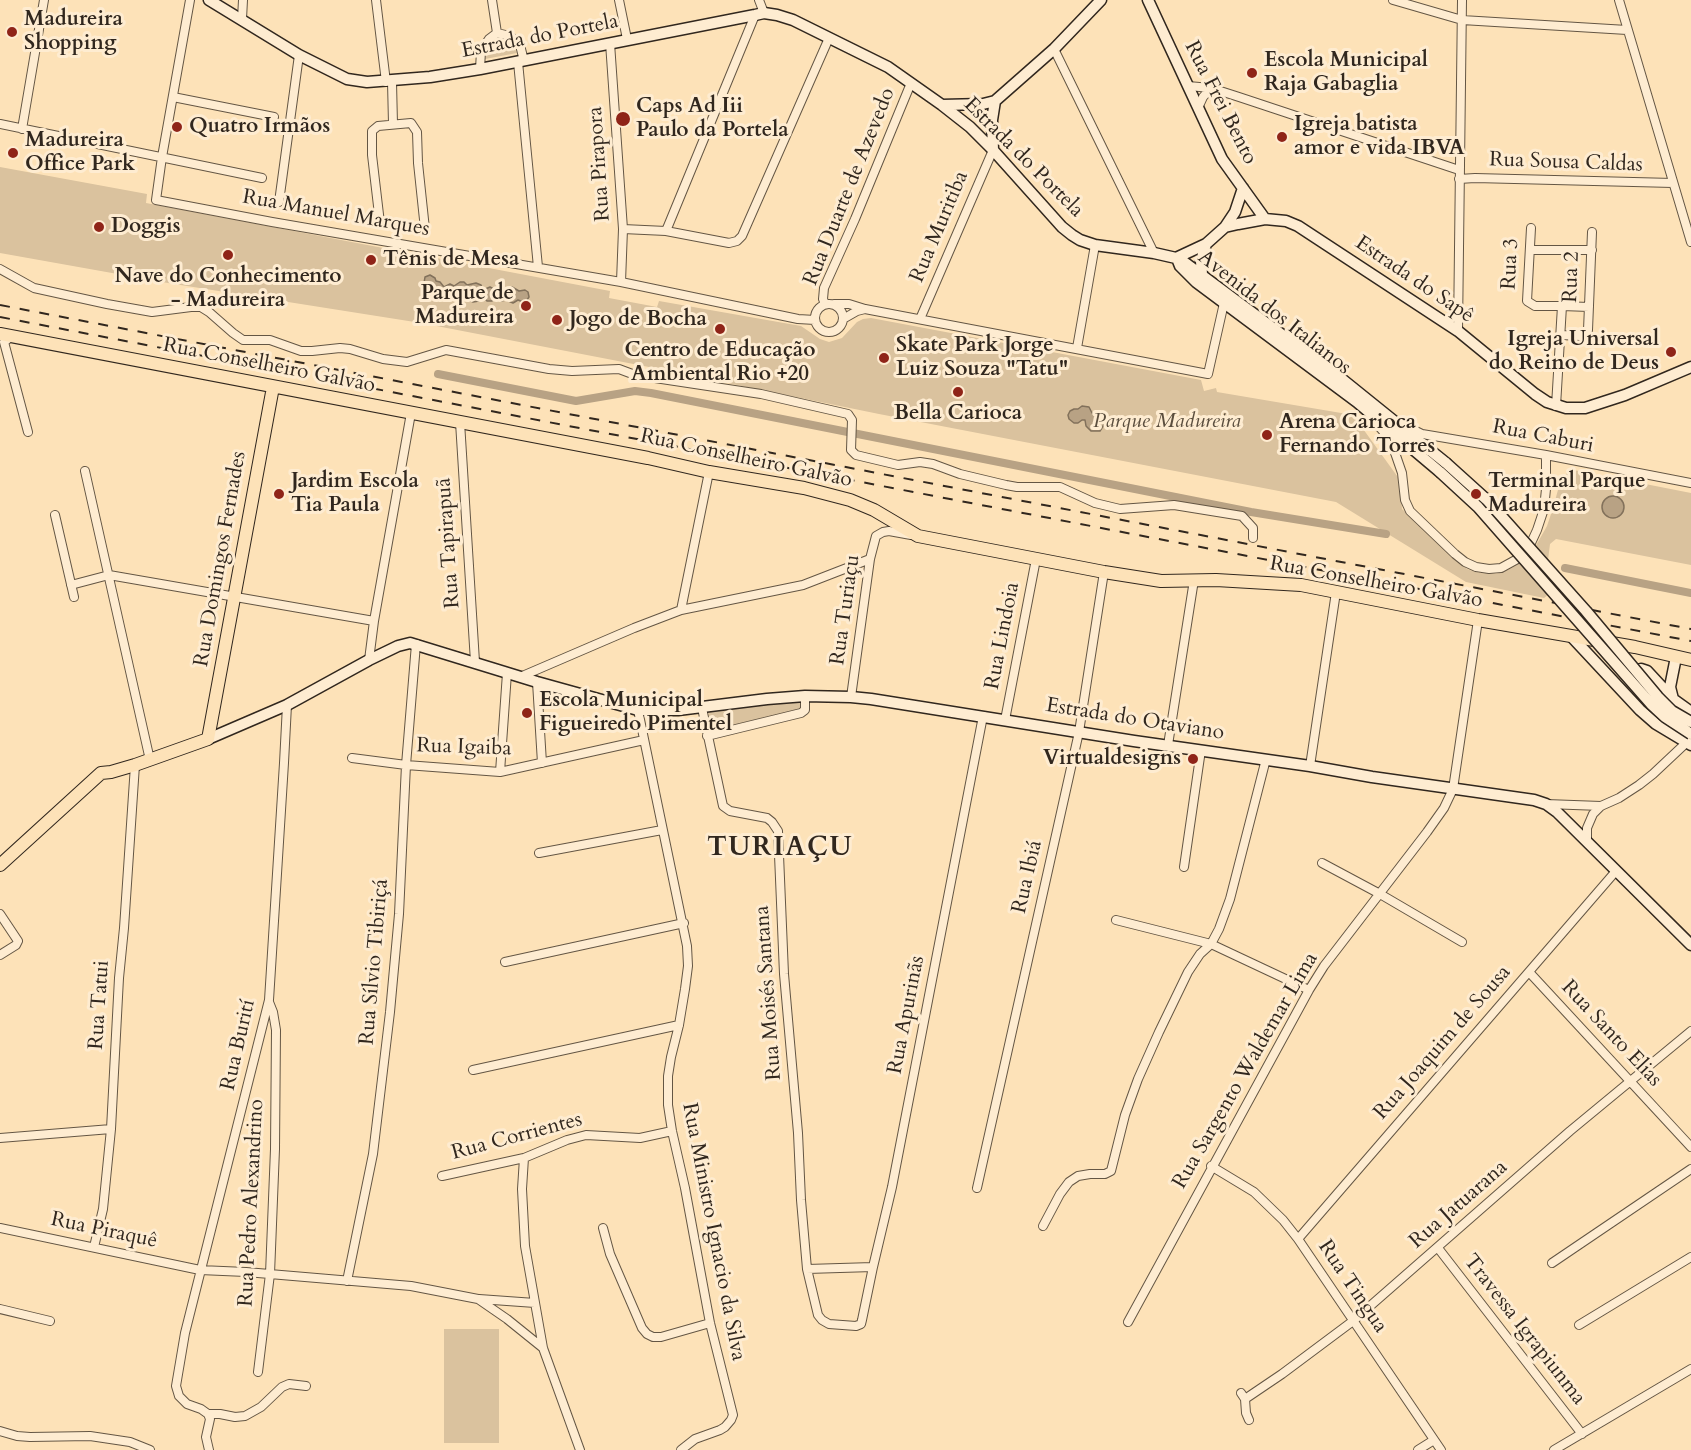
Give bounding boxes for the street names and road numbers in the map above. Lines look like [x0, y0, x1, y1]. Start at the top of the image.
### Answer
street label: Estrada do Portela [459, 9, 621, 65]
street label: Rua Frei Bento [1178, 37, 1262, 169]
street label: Rua Duarte de Azevedo [799, 85, 901, 289]
street label: Estrada do Portela [958, 93, 1088, 223]
street label: Rua Pirapora [583, 106, 617, 222]
street label: Rua Sousa Caldas [1489, 148, 1643, 178]
street label: Rua Muritiba [905, 168, 975, 286]
street label: Rua Manuel Marques [241, 185, 431, 243]
street label: Estrada do Sapê [1350, 231, 1478, 329]
street label: Rua 3 [1497, 238, 1525, 290]
street label: Avenida dos Italianos [1192, 245, 1356, 381]
street label: Rua 2 [1559, 251, 1585, 303]
street label: Rua Conselheiro Galvão [161, 333, 377, 399]
street label: Rua Caburi [1490, 415, 1596, 459]
street label: Rua Conselheiro Galvão [638, 424, 854, 494]
street label: Rua Domingos Fernades [190, 449, 252, 669]
street label: Rua Tapirapuã [432, 477, 466, 609]
street label: Rua Conselheiro Galvão [1268, 552, 1484, 614]
street label: Rua Turiaçu [826, 553, 866, 667]
street label: Rua Lindoia [980, 580, 1026, 692]
street label: Estrada do Otaviano [1044, 693, 1226, 747]
street label: Rua Igaiba [416, 734, 512, 762]
street label: Rua Ibiá [1007, 838, 1049, 916]
street label: Rua Sílvio Tibiriçá [355, 878, 395, 1046]
street label: Rua Moisés Santana [750, 905, 788, 1081]
street label: Rua Sargento Waldemar Lima [1168, 948, 1324, 1194]
street label: Rua Apurinãs [883, 954, 931, 1076]
street label: Rua Tatui [84, 960, 116, 1050]
street label: Rua Joaquim de Sousa [1369, 961, 1517, 1125]
street label: Rua Santo Elias [1555, 976, 1667, 1092]
street label: Rua Burití [216, 997, 262, 1093]
street label: Rua Pedro Alexandrino [234, 1099, 270, 1307]
street label: Rua Ministro Ignacio da Silva [676, 1101, 750, 1363]
street label: Rua Corrientes [449, 1107, 585, 1167]
street label: Rua Jatuarana [1405, 1155, 1513, 1255]
street label: Rua Piraquê [48, 1207, 160, 1255]
street label: Rua Tingua [1312, 1236, 1392, 1338]
street label: Travessa Igrapiunma [1457, 1250, 1591, 1410]

